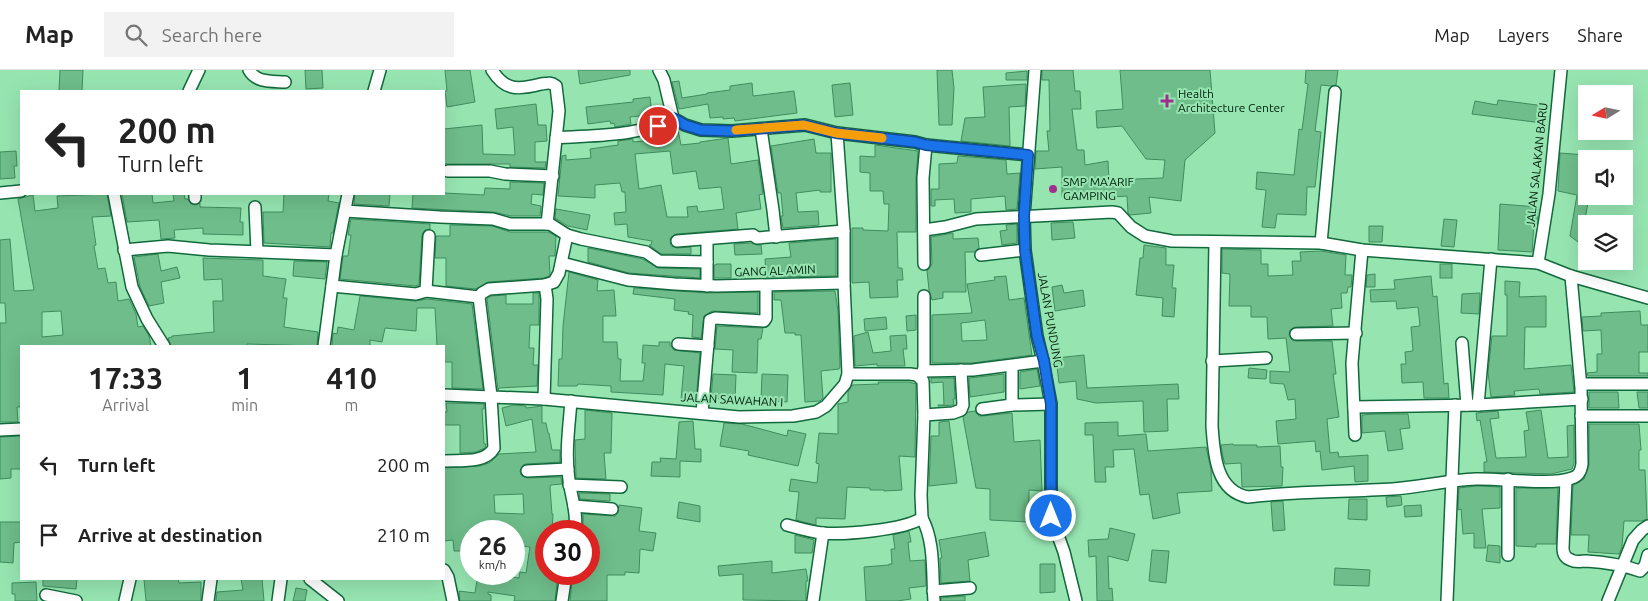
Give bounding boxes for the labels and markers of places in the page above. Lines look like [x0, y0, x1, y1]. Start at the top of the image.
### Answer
place label: Health Architecture Center [1178, 87, 1285, 114]
marker: Health Architecture Center [1160, 94, 1174, 108]
pin [637, 105, 679, 147]
place label: SMP MA'ARIF GAMPING [1063, 175, 1134, 202]
marker: SMP MA'ARIF GAMPING [1047, 183, 1059, 195]

